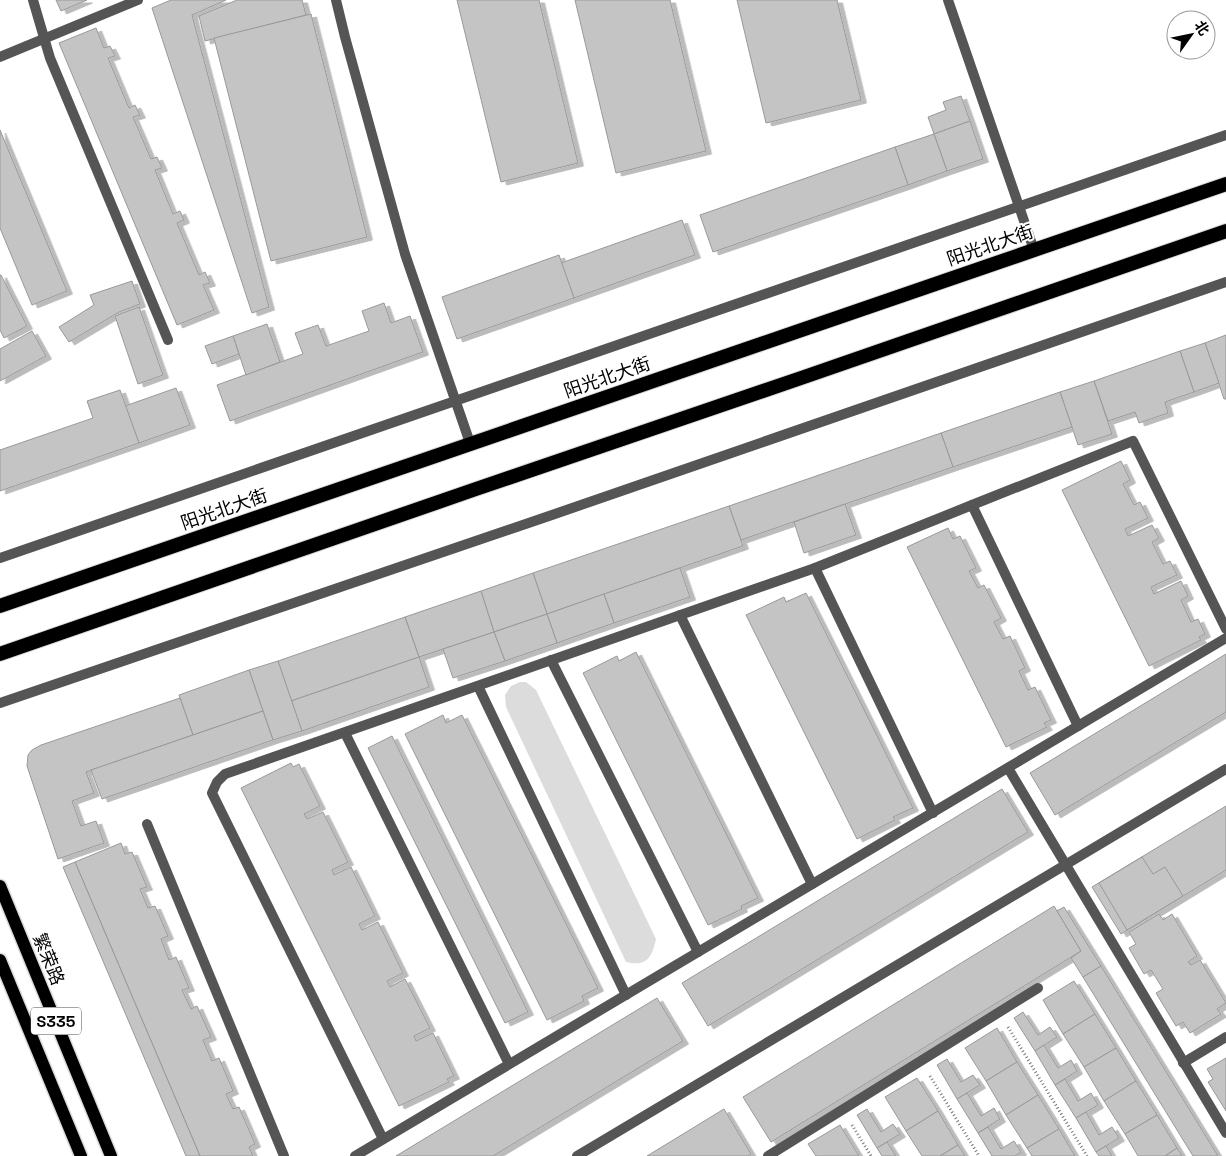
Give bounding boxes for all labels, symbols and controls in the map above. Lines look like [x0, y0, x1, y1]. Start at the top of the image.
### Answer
north arrow [1166, 10, 1216, 60]
text: 北 [1191, 17, 1213, 39]
street label: 阳光北大街 [944, 219, 1036, 271]
street label: 阳光北大街 [561, 351, 653, 403]
street label: 阳光北大街 [178, 483, 270, 535]
street label: 繁荣路 [28, 930, 70, 988]
road number: S335 [31, 1008, 81, 1034]

